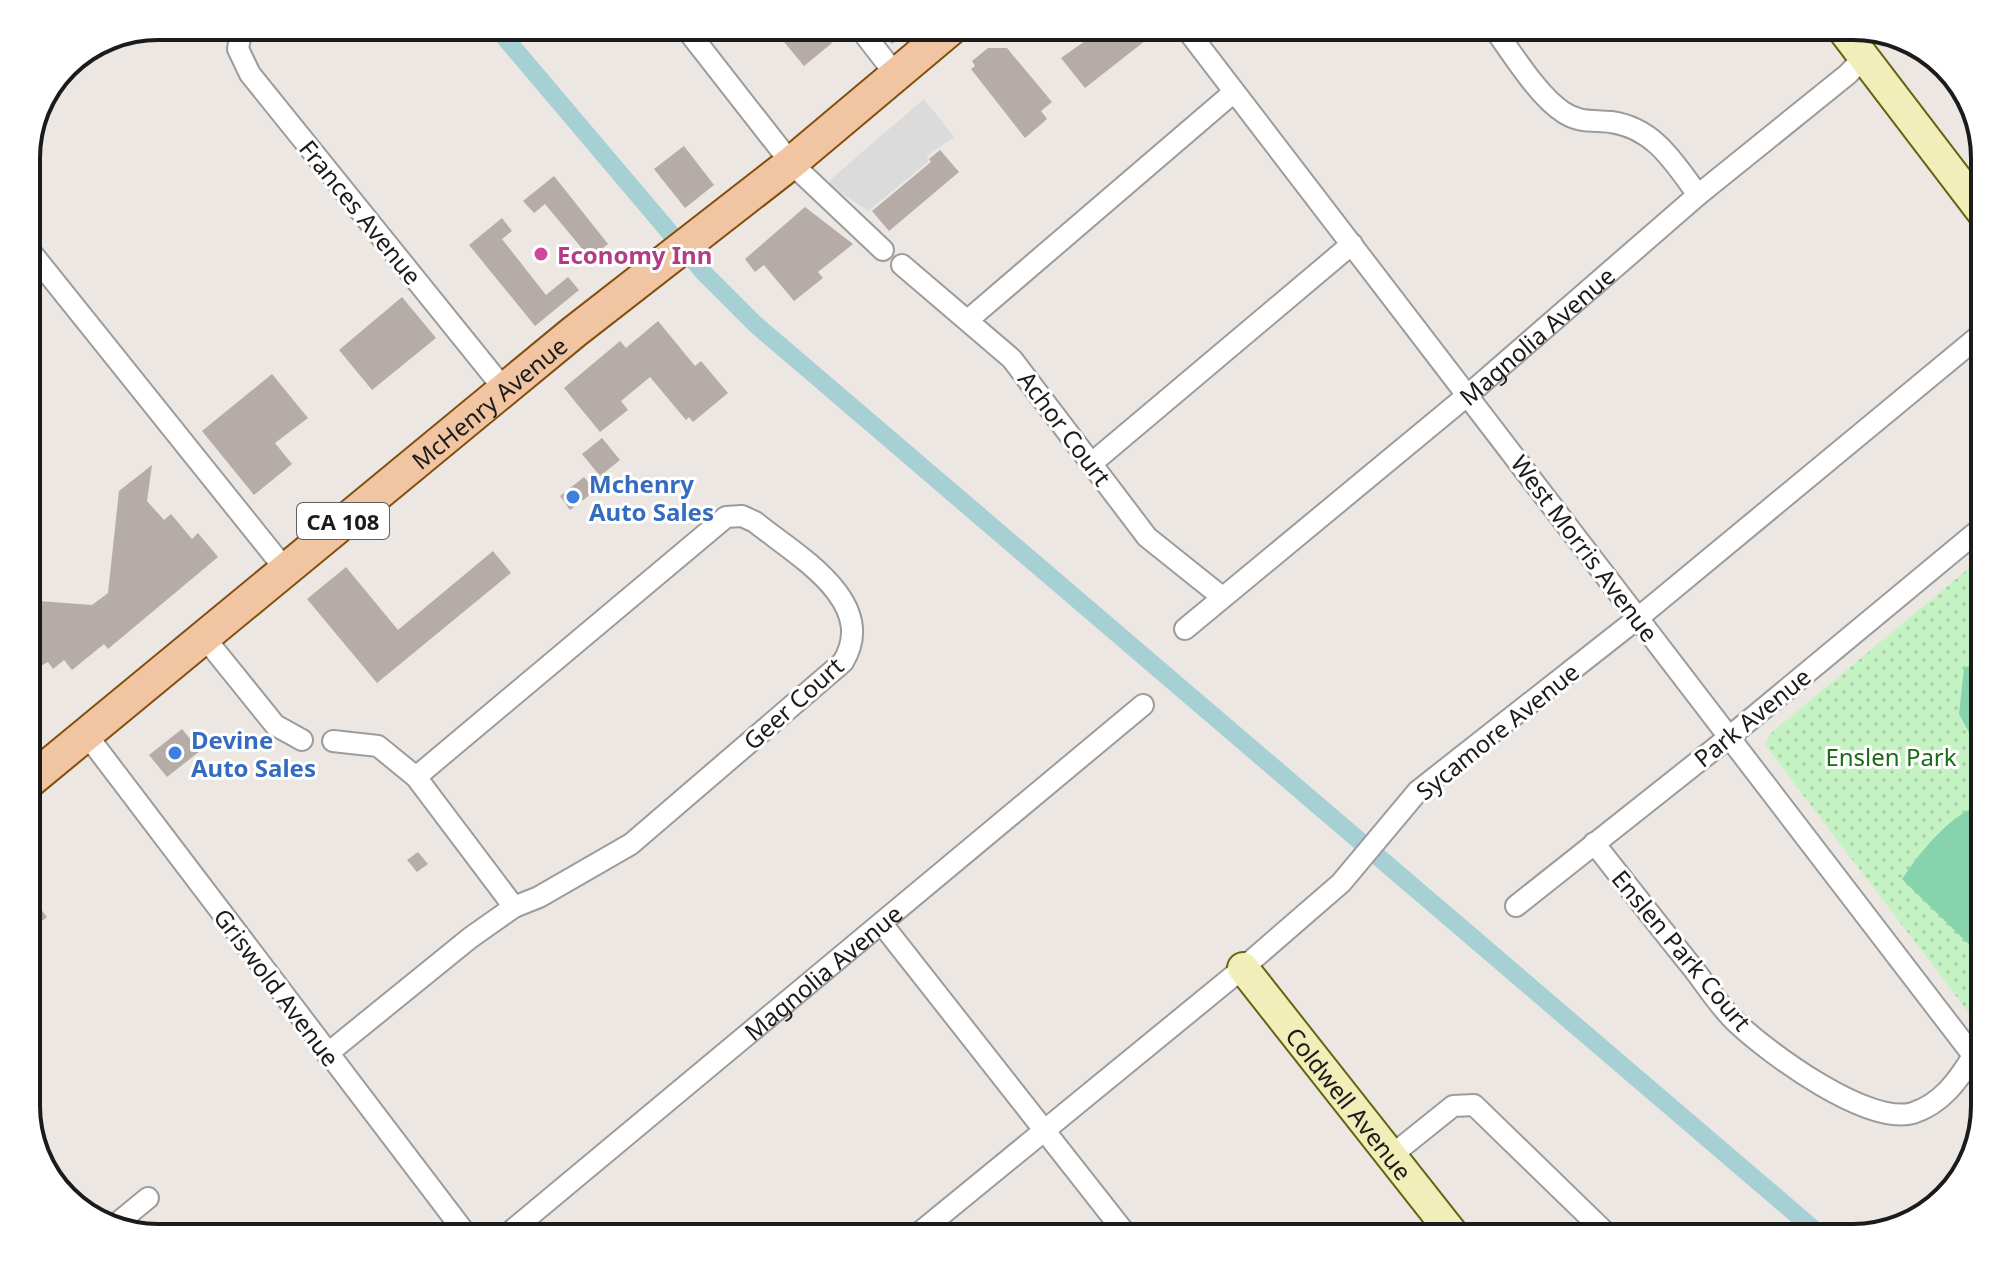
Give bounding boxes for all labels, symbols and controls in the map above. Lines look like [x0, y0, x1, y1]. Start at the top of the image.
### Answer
street label: Frances Avenue [292, 133, 430, 291]
place label: Economy Inn [557, 238, 712, 271]
marker: Economy Inn [532, 245, 550, 263]
street label: Magnolia Avenue [1452, 259, 1621, 412]
street label: McHenry Avenue [404, 328, 574, 476]
street label: Achor Court [1011, 364, 1119, 492]
street label: West Morris Avenue [1504, 448, 1666, 648]
place label: Mchenry Auto Sales [589, 467, 714, 528]
marker: Mchenry Auto Sales [564, 488, 582, 506]
road number: CA 108 [297, 503, 389, 539]
street label: Geer Court [736, 649, 850, 757]
street label: Sycamore Avenue [1409, 655, 1585, 807]
street label: Park Avenue [1687, 660, 1817, 774]
place label: Devine Auto Sales [191, 723, 316, 784]
park label: Enslen Park [1825, 740, 1957, 773]
marker: Devine Auto Sales [166, 744, 184, 762]
street label: Enslen Park Court [1605, 863, 1759, 1038]
street label: Magnolia Avenue [737, 896, 908, 1047]
street label: Griswold Avenue [207, 901, 347, 1073]
street label: Coldwell Avenue [1279, 1020, 1420, 1186]

